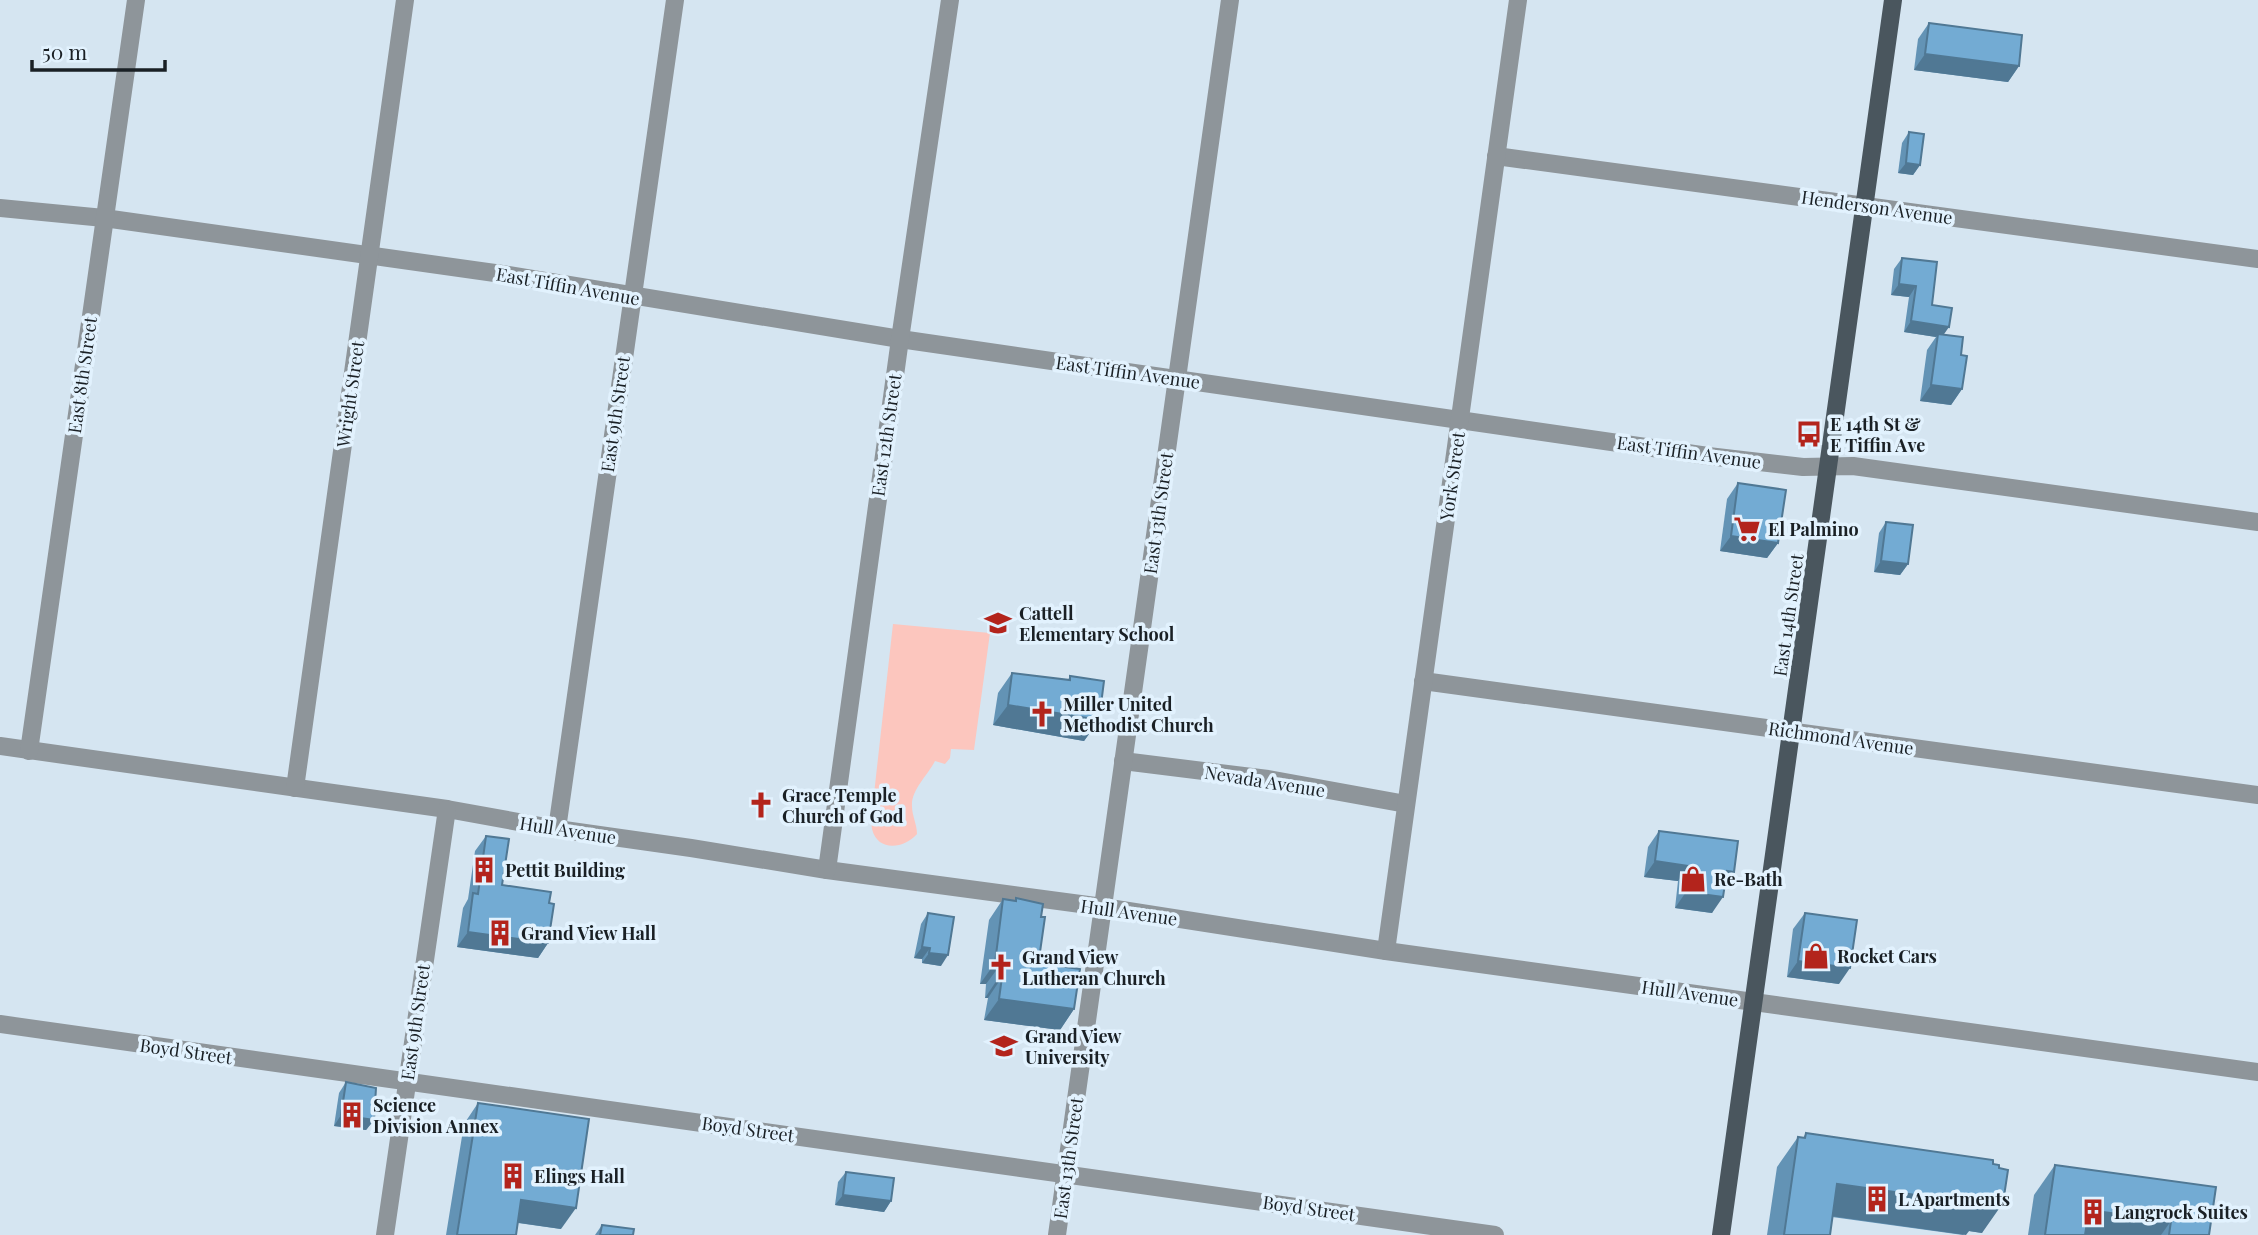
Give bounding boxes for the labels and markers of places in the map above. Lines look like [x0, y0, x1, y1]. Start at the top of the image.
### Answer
place label: E 14th St & E Tiffin Ave [1830, 412, 1925, 457]
bus stop icon: E 14th St & E Tiffin Ave [1794, 419, 1824, 449]
supermarket icon: El Palmino [1732, 514, 1762, 544]
place label: El Palmino [1768, 517, 1859, 541]
place label: Cattell Elementary School [1019, 601, 1175, 646]
school or university icon: Cattell Elementary School [983, 608, 1013, 638]
place label: Miller United Methodist Church [1063, 692, 1214, 737]
church icon: Miller United Methodist Church [1027, 699, 1057, 729]
place label: Grace Temple Church of God [782, 783, 904, 828]
church icon: Grace Temple Church of God [746, 790, 776, 820]
building icon: Pettit Building [469, 855, 499, 885]
place label: Pettit Building [505, 858, 625, 882]
shop icon: Re-Bath [1678, 864, 1708, 894]
place label: Re-Bath [1714, 867, 1783, 891]
building icon: Grand View Hall [485, 918, 515, 948]
place label: Grand View Hall [521, 921, 657, 945]
shop icon: Rocket Cars [1801, 941, 1831, 971]
place label: Rocket Cars [1837, 944, 1937, 968]
place label: Grand View Lutheran Church [1022, 945, 1166, 990]
church icon: Grand View Lutheran Church [986, 952, 1016, 982]
place label: Grand View University [1025, 1024, 1122, 1069]
school or university icon: Grand View University [989, 1031, 1019, 1061]
place label: Science Division Annex [373, 1093, 499, 1138]
building icon: Science Division Annex [337, 1100, 367, 1130]
building icon: Elings Hall [498, 1161, 528, 1191]
place label: Elings Hall [534, 1164, 625, 1188]
building icon: L Apartments [1862, 1184, 1892, 1214]
place label: L Apartments [1898, 1187, 2010, 1211]
building icon: Langrock Suites [2078, 1197, 2108, 1227]
place label: Langrock Suites [2114, 1200, 2248, 1224]

